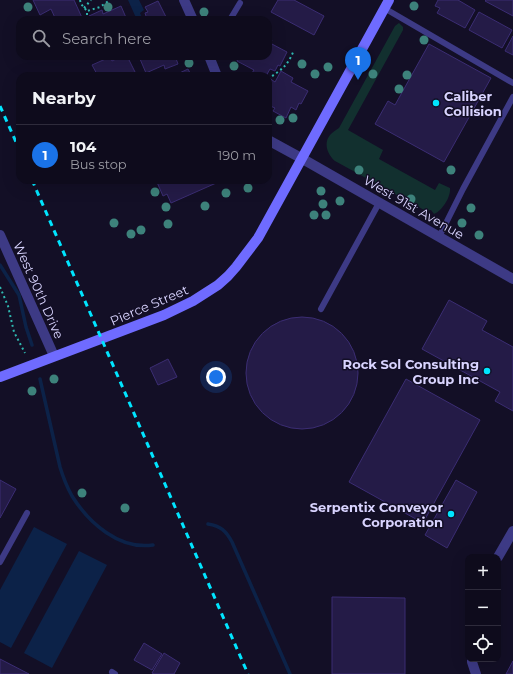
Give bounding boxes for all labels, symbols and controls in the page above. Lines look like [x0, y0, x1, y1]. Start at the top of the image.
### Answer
search box [16, 16, 272, 60]
icon: search [30, 27, 52, 49]
text: Search here [62, 29, 151, 48]
pin: 1 [345, 47, 371, 80]
text: Nearby [32, 88, 96, 108]
place label: Caliber Collision [444, 88, 502, 119]
marker: Caliber Collision [431, 98, 441, 108]
text: 104 [70, 137, 96, 156]
text: 1 [42, 147, 48, 163]
text: 190 m [218, 147, 256, 163]
text: Bus stop [70, 156, 127, 172]
street label: West 91st Avenue [361, 172, 467, 242]
street label: West 90th Drive [10, 239, 68, 341]
street label: Pierce Street [107, 281, 191, 329]
place label: Rock Sol Consulting Group Inc [343, 356, 479, 387]
marker: Rock Sol Consulting Group Inc [482, 366, 492, 376]
your location [206, 367, 226, 387]
place label: Serpentix Conveyor Corporation [310, 499, 443, 530]
marker: Serpentix Conveyor Corporation [446, 509, 456, 519]
map controls [465, 554, 501, 662]
button: + [465, 554, 501, 590]
button: − [465, 590, 501, 626]
button: locate [465, 626, 501, 662]

